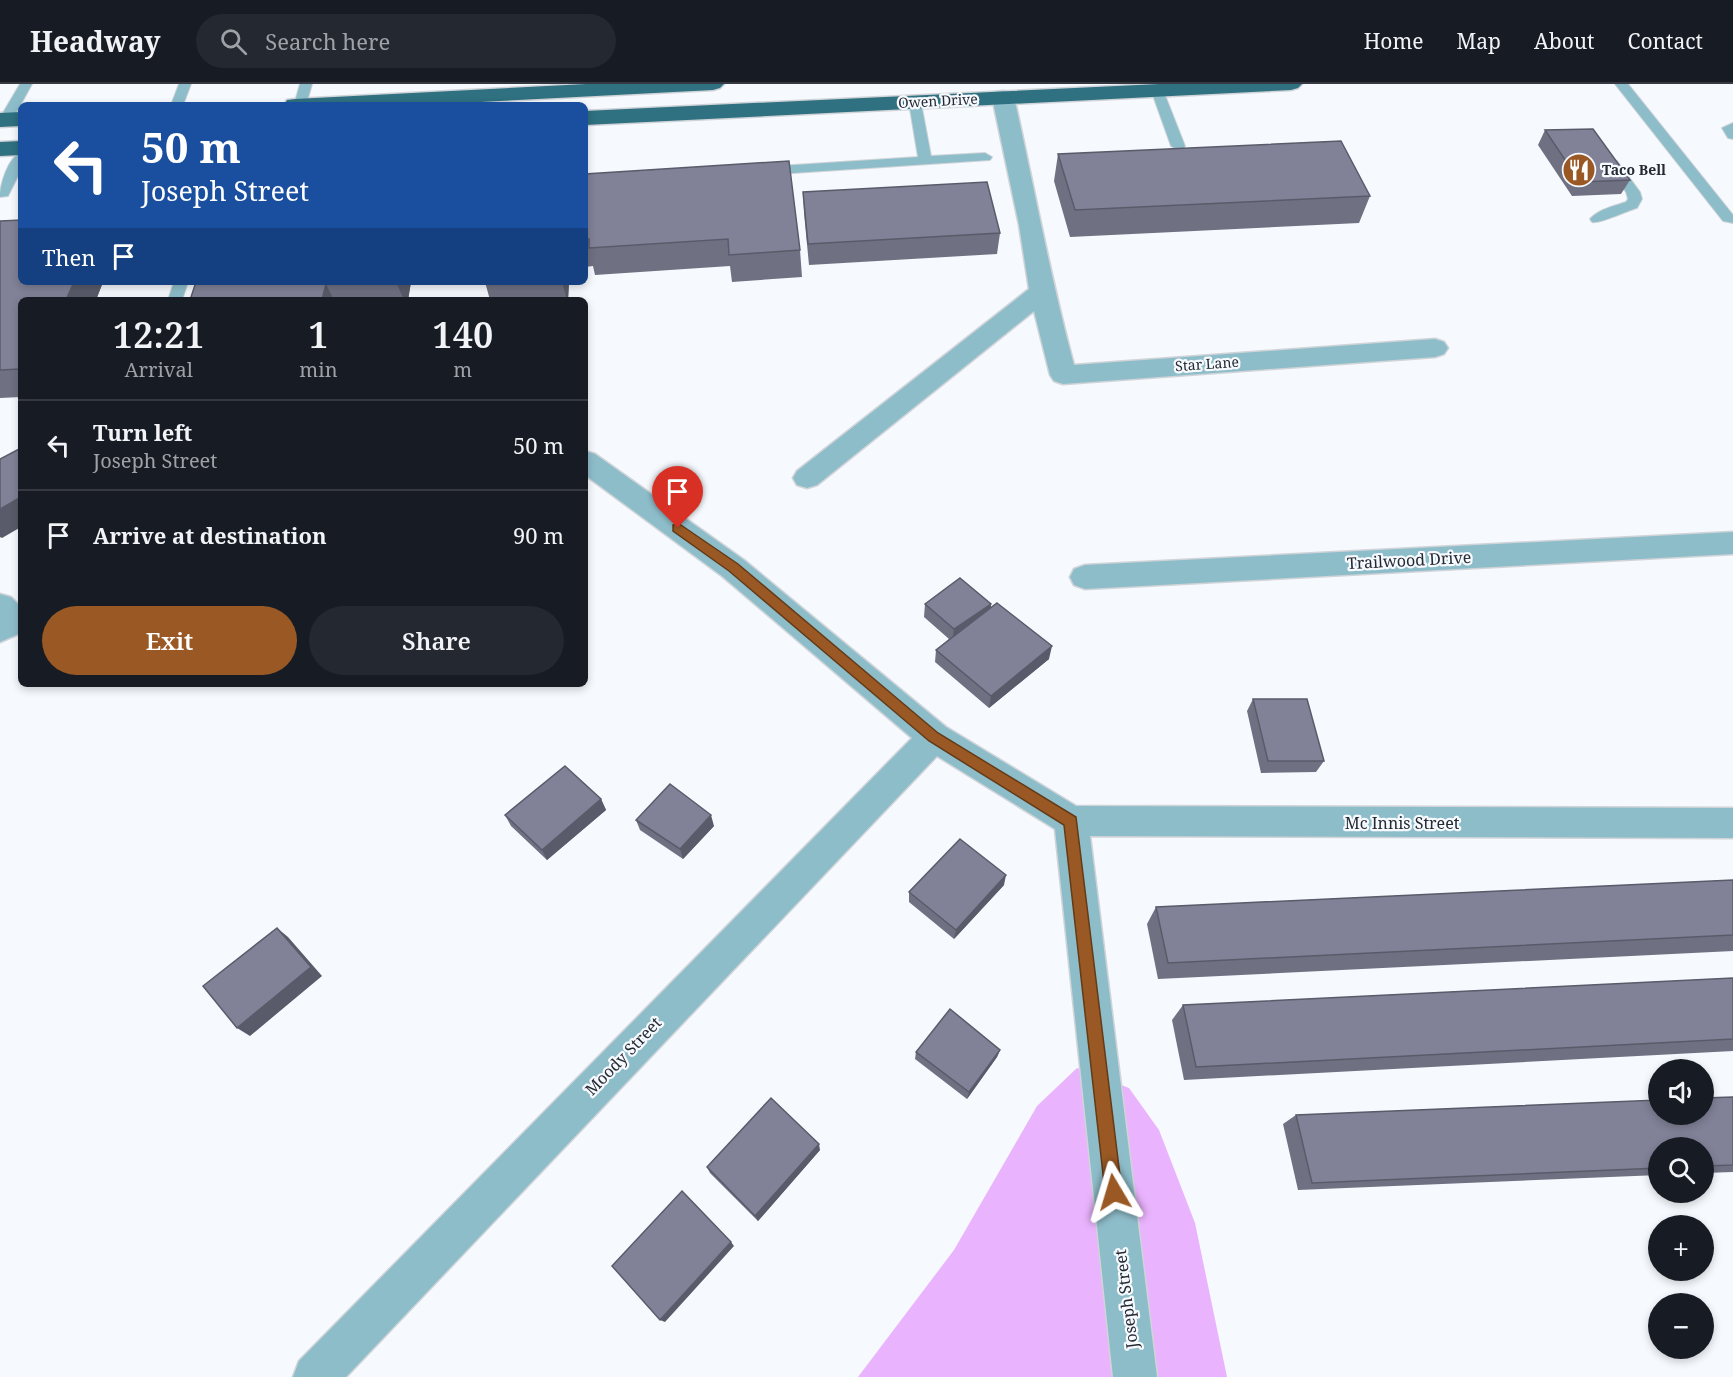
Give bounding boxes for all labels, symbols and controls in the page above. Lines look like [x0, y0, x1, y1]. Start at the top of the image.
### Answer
search box [196, 14, 616, 68]
text: Headway [30, 22, 160, 60]
icon: search [217, 25, 250, 58]
text: Search here [265, 26, 390, 56]
text: Home [1364, 27, 1424, 55]
text: Map [1457, 27, 1501, 55]
text: About [1534, 27, 1595, 55]
text: Contact [1628, 27, 1703, 55]
street label: Owen Drive [898, 89, 978, 112]
text: 50 m [141, 118, 241, 175]
icon: left [42, 126, 120, 204]
restaurant icon: Taco Bell [1561, 152, 1597, 188]
place label: Taco Bell [1602, 160, 1666, 179]
text: Joseph Street [141, 172, 309, 209]
icon: arrive [107, 240, 140, 273]
text: Then [42, 242, 95, 272]
text: 12:21 [113, 310, 205, 359]
text: 1 [308, 310, 329, 359]
text: 140 [432, 310, 493, 359]
street label: Star Lane [1174, 352, 1239, 375]
text: Arrival [124, 356, 193, 383]
text: min [299, 356, 338, 383]
text: m [453, 356, 472, 383]
text: Turn left [93, 417, 192, 447]
icon: left [42, 429, 75, 462]
text: 50 m [513, 430, 564, 460]
text: Joseph Street [93, 447, 217, 474]
pin [652, 466, 703, 528]
icon: arrive [661, 475, 694, 508]
icon: arrive [42, 519, 75, 552]
text: Arrive at destination [93, 520, 327, 550]
text: 90 m [513, 520, 564, 550]
street label: Trailwood Drive [1346, 546, 1472, 574]
button: Exit [42, 606, 297, 675]
button: Share [309, 606, 564, 675]
street label: Mc Innis Street [1345, 812, 1460, 834]
street label: Moody Street [580, 1012, 666, 1100]
map controls [1648, 1059, 1714, 1359]
button: sound [1648, 1059, 1714, 1125]
button: search [1648, 1137, 1714, 1203]
position arrow [1082, 1160, 1146, 1224]
button: + [1648, 1215, 1714, 1281]
street label: Joseph Street [1109, 1248, 1143, 1351]
button: − [1648, 1293, 1714, 1359]

